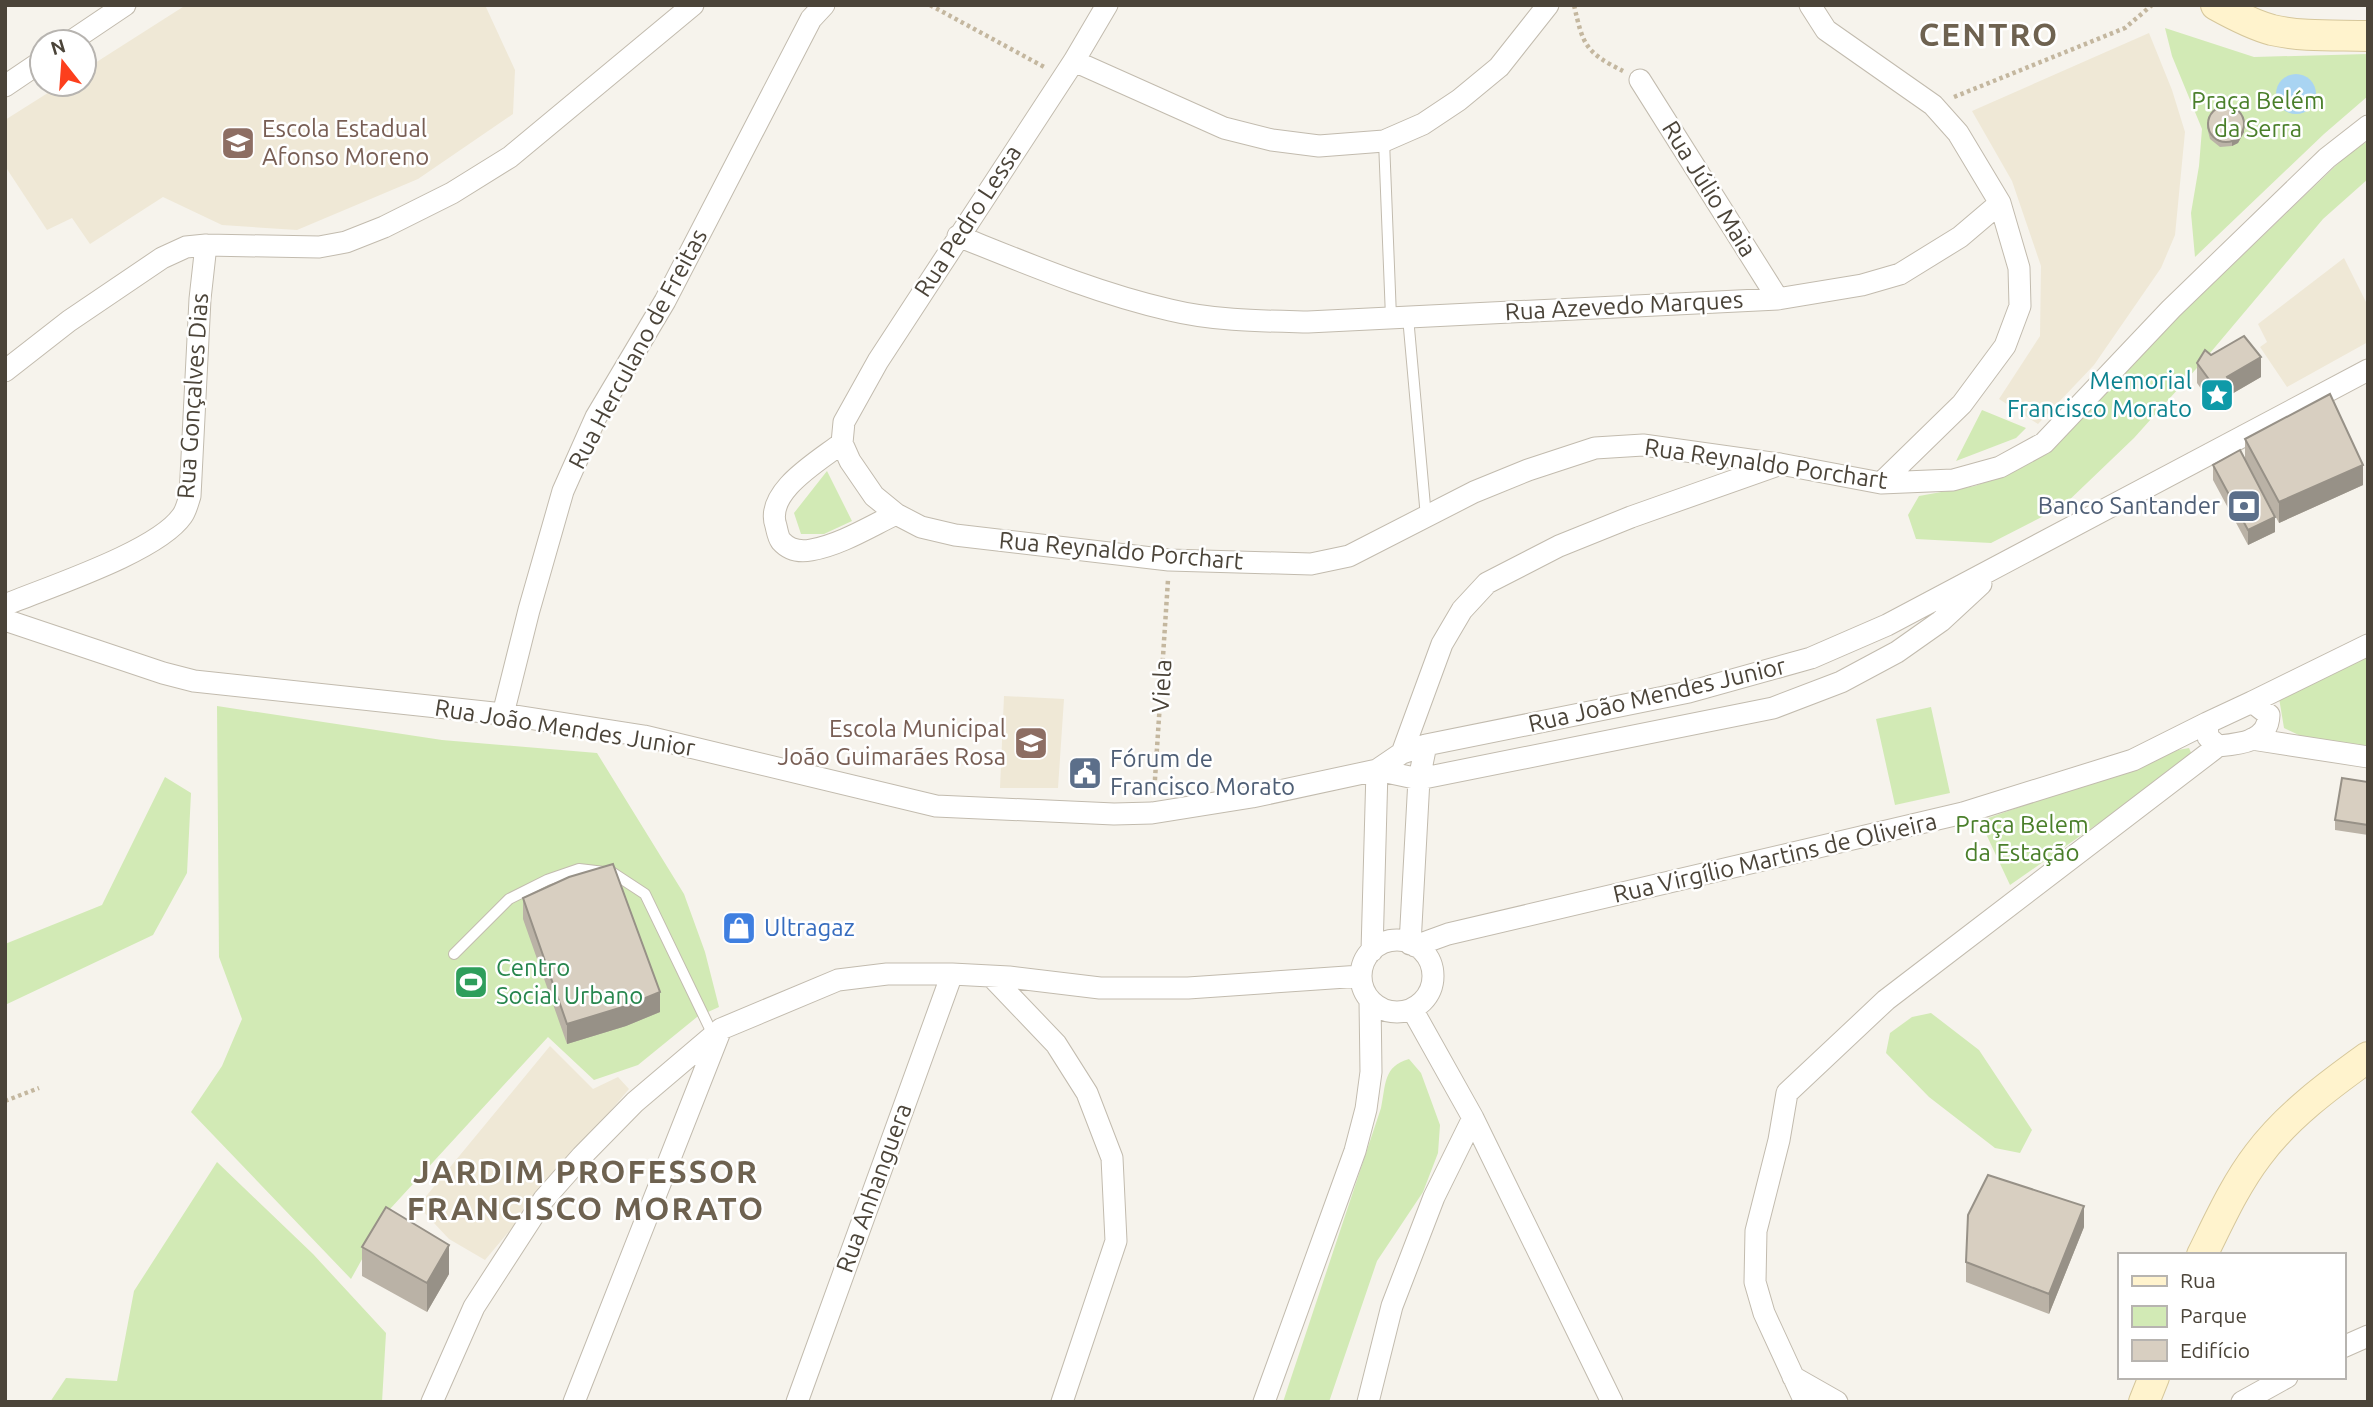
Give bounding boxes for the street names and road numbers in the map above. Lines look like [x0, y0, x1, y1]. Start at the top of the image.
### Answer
street label: Rua Júlio Maia [1657, 116, 1762, 262]
street label: Rua Pedro Lessa [909, 140, 1027, 301]
street label: Rua Herculano de Freitas [563, 224, 712, 473]
street label: Rua Azevedo Marques [1504, 286, 1744, 325]
street label: Rua Gonçalves Dias [172, 292, 213, 500]
street label: Rua Reynaldo Porchart [1643, 433, 1890, 494]
street label: Rua Reynaldo Porchart [998, 526, 1245, 575]
street label: Rua João Mendes Junior [1526, 652, 1788, 737]
street label: Viela [1147, 658, 1176, 714]
street label: Rua João Mendes Junior [433, 694, 697, 761]
street label: Rua Virgílio Martins de Oliveira [1610, 807, 1939, 908]
street label: Rua Anhanguera [830, 1100, 917, 1276]

